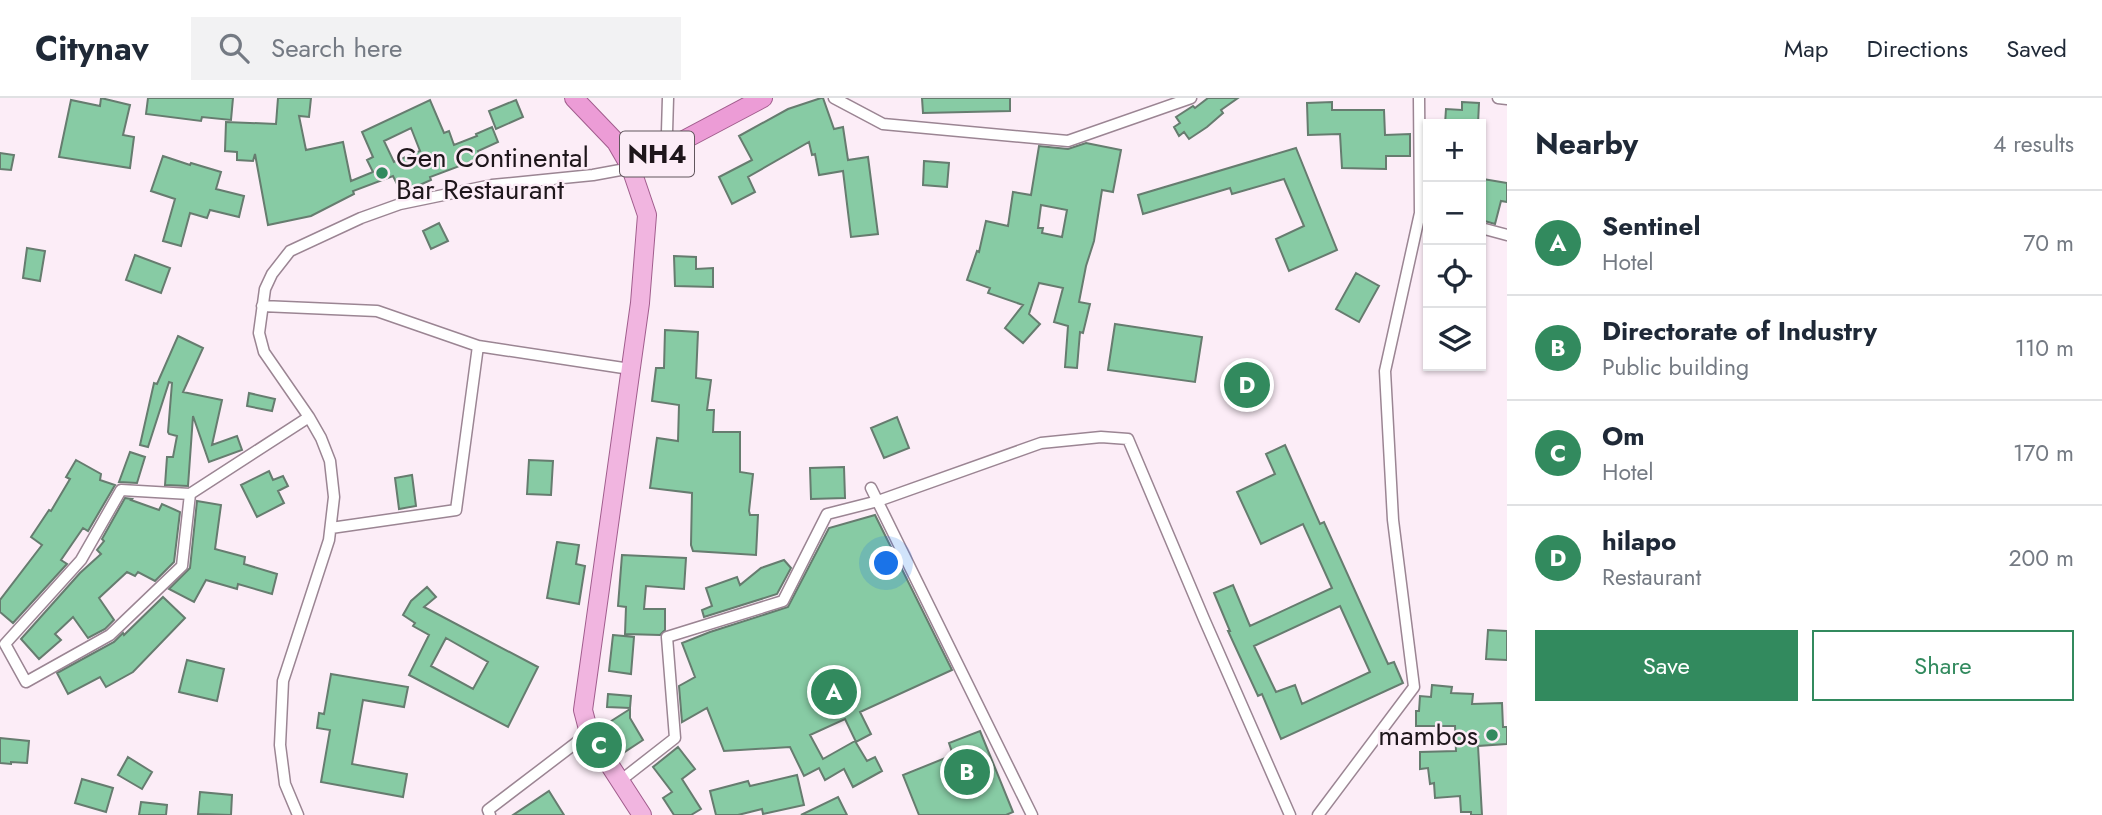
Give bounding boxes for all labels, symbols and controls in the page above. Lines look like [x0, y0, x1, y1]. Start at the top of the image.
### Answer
search box [191, 17, 681, 80]
text: Citynav [35, 25, 149, 72]
icon: search [215, 29, 253, 67]
text: Search here [271, 29, 402, 67]
text: Map [1784, 31, 1829, 66]
text: Directions [1867, 31, 1968, 66]
text: Saved [2006, 31, 2067, 66]
map controls [1423, 119, 1486, 371]
button: + [1423, 119, 1486, 182]
text: Nearby [1535, 122, 1638, 165]
text: 4 results [1993, 127, 2074, 161]
road number: NH4 [620, 132, 694, 176]
place label: Gen Continental Bar Restaurant [396, 137, 589, 210]
marker: Gen Continental Bar Restaurant [374, 165, 390, 181]
button: − [1423, 182, 1486, 245]
text: Sentinel [1602, 207, 1700, 245]
text: A [1550, 226, 1566, 260]
text: 70 m [2023, 226, 2074, 260]
button: locate [1423, 245, 1486, 308]
text: Hotel [1602, 245, 1654, 279]
button: layers [1423, 308, 1486, 371]
text: Directorate of Industry [1602, 312, 1877, 350]
text: B [1550, 331, 1566, 365]
text: 110 m [2015, 331, 2074, 365]
text: Public building [1602, 350, 1749, 384]
pin: D [1224, 359, 1270, 411]
text: Om [1602, 417, 1645, 455]
text: C [1550, 436, 1566, 470]
text: 170 m [2013, 436, 2074, 470]
text: Hotel [1602, 455, 1654, 489]
text: hilapo [1602, 522, 1676, 560]
text: D [1550, 541, 1566, 575]
text: 200 m [2008, 541, 2074, 575]
your location [869, 546, 903, 580]
text: Restaurant [1602, 560, 1701, 594]
button: Save [1535, 630, 1798, 701]
button: Share [1812, 630, 2074, 701]
pin: A [811, 666, 857, 718]
place label: mambos [1378, 715, 1478, 756]
pin: C [576, 719, 622, 771]
marker: mambos [1484, 727, 1500, 743]
pin: B [944, 746, 990, 798]

